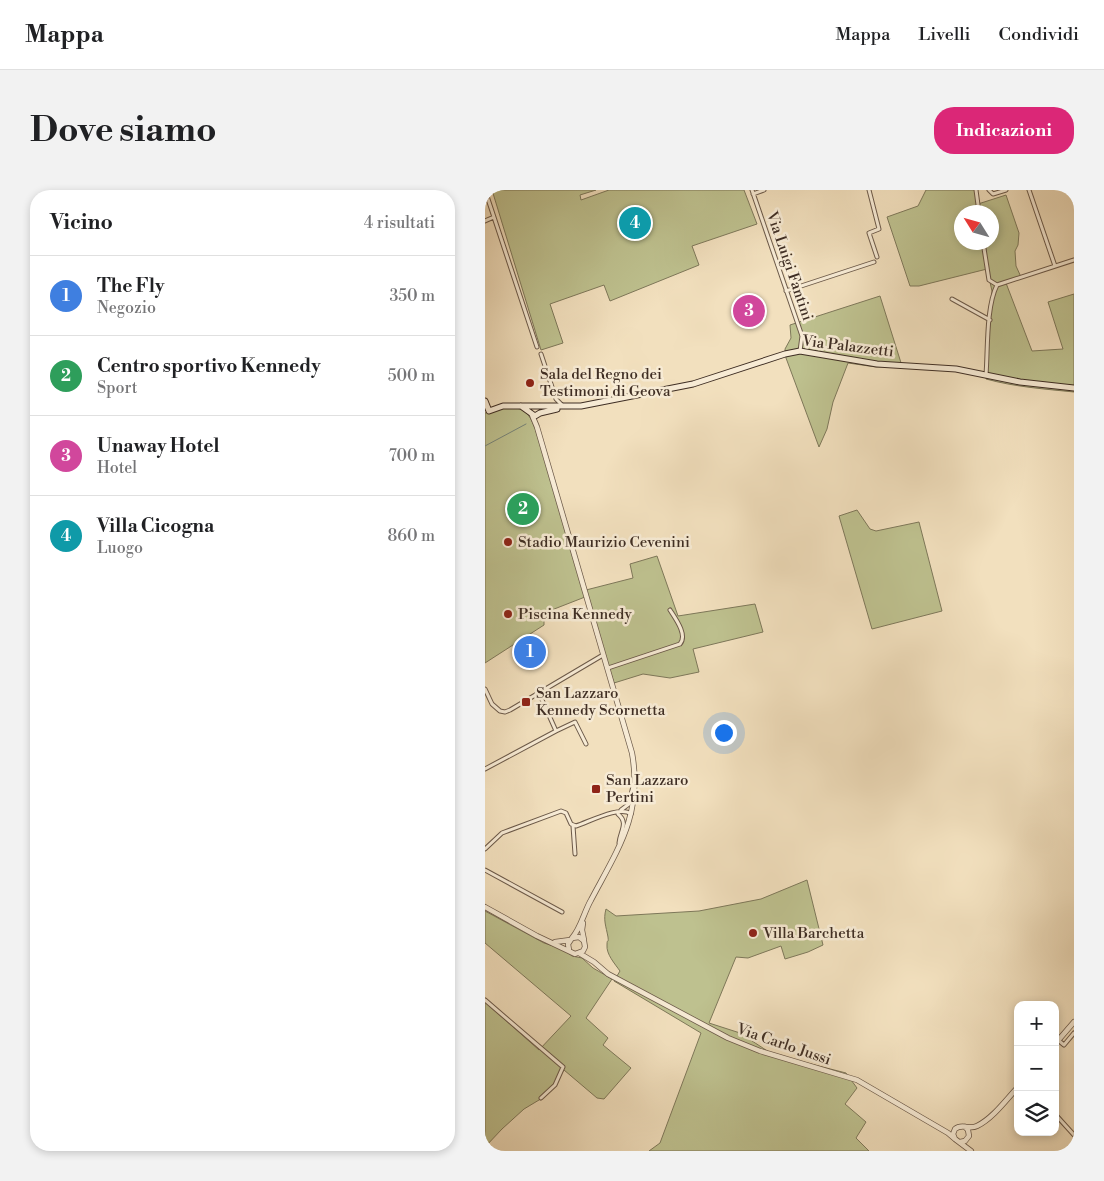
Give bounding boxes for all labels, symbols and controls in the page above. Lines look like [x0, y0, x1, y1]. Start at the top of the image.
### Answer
text: Mappa [25, 20, 104, 50]
text: Mappa [835, 23, 890, 46]
text: Livelli [918, 23, 971, 46]
text: Condividi [999, 23, 1079, 46]
button: Indicazioni [934, 107, 1074, 154]
text: Dove siamo [30, 109, 217, 152]
pin: 4 [619, 204, 651, 242]
north arrow [954, 205, 999, 250]
street label: Via Luigi Fantini [762, 208, 817, 323]
text: Vicino [50, 210, 113, 236]
text: 4 risultati [364, 213, 435, 233]
text: The Fly [97, 274, 165, 298]
text: 1 [62, 286, 70, 306]
text: 350 m [389, 286, 435, 306]
pin: 3 [733, 292, 765, 330]
text: Negozio [97, 298, 156, 318]
street label: Via Palazzetti [800, 331, 895, 362]
text: Centro sportivo Kennedy [97, 354, 321, 378]
place label: Sala del Regno dei Testimoni di Geova [540, 365, 671, 401]
text: 2 [61, 366, 71, 386]
text: 500 m [388, 366, 435, 386]
marker: Sala del Regno dei Testimoni di Geova [524, 377, 536, 389]
text: Sport [97, 378, 137, 398]
text: Unaway Hotel [97, 434, 220, 458]
text: 3 [61, 446, 71, 466]
text: 700 m [389, 446, 435, 466]
text: Hotel [97, 458, 137, 478]
pin: 2 [507, 490, 539, 528]
text: Villa Cicogna [97, 514, 214, 538]
text: 4 [61, 526, 71, 546]
text: 860 m [388, 526, 435, 546]
place label: Stadio Maurizio Cevenini [518, 533, 690, 552]
marker: Stadio Maurizio Cevenini [502, 536, 514, 548]
text: Luogo [97, 538, 143, 558]
place label: Piscina Kennedy [518, 605, 633, 624]
marker: Piscina Kennedy [502, 608, 514, 620]
pin: 1 [514, 633, 546, 671]
place label: San Lazzaro Kennedy Scornetta [536, 684, 666, 720]
marker: San Lazzaro Kennedy Scornetta [520, 696, 532, 708]
your location [711, 720, 737, 746]
place label: San Lazzaro Pertini [606, 771, 688, 807]
marker: San Lazzaro Pertini [590, 783, 602, 795]
place label: Villa Barchetta [762, 924, 865, 943]
marker: Villa Barchetta [747, 927, 759, 939]
map controls [1014, 1001, 1059, 1136]
button: + [1014, 1001, 1059, 1046]
street label: Via Carlo Jussi [733, 1019, 834, 1070]
button: − [1014, 1046, 1059, 1091]
button: layers [1014, 1091, 1059, 1136]

